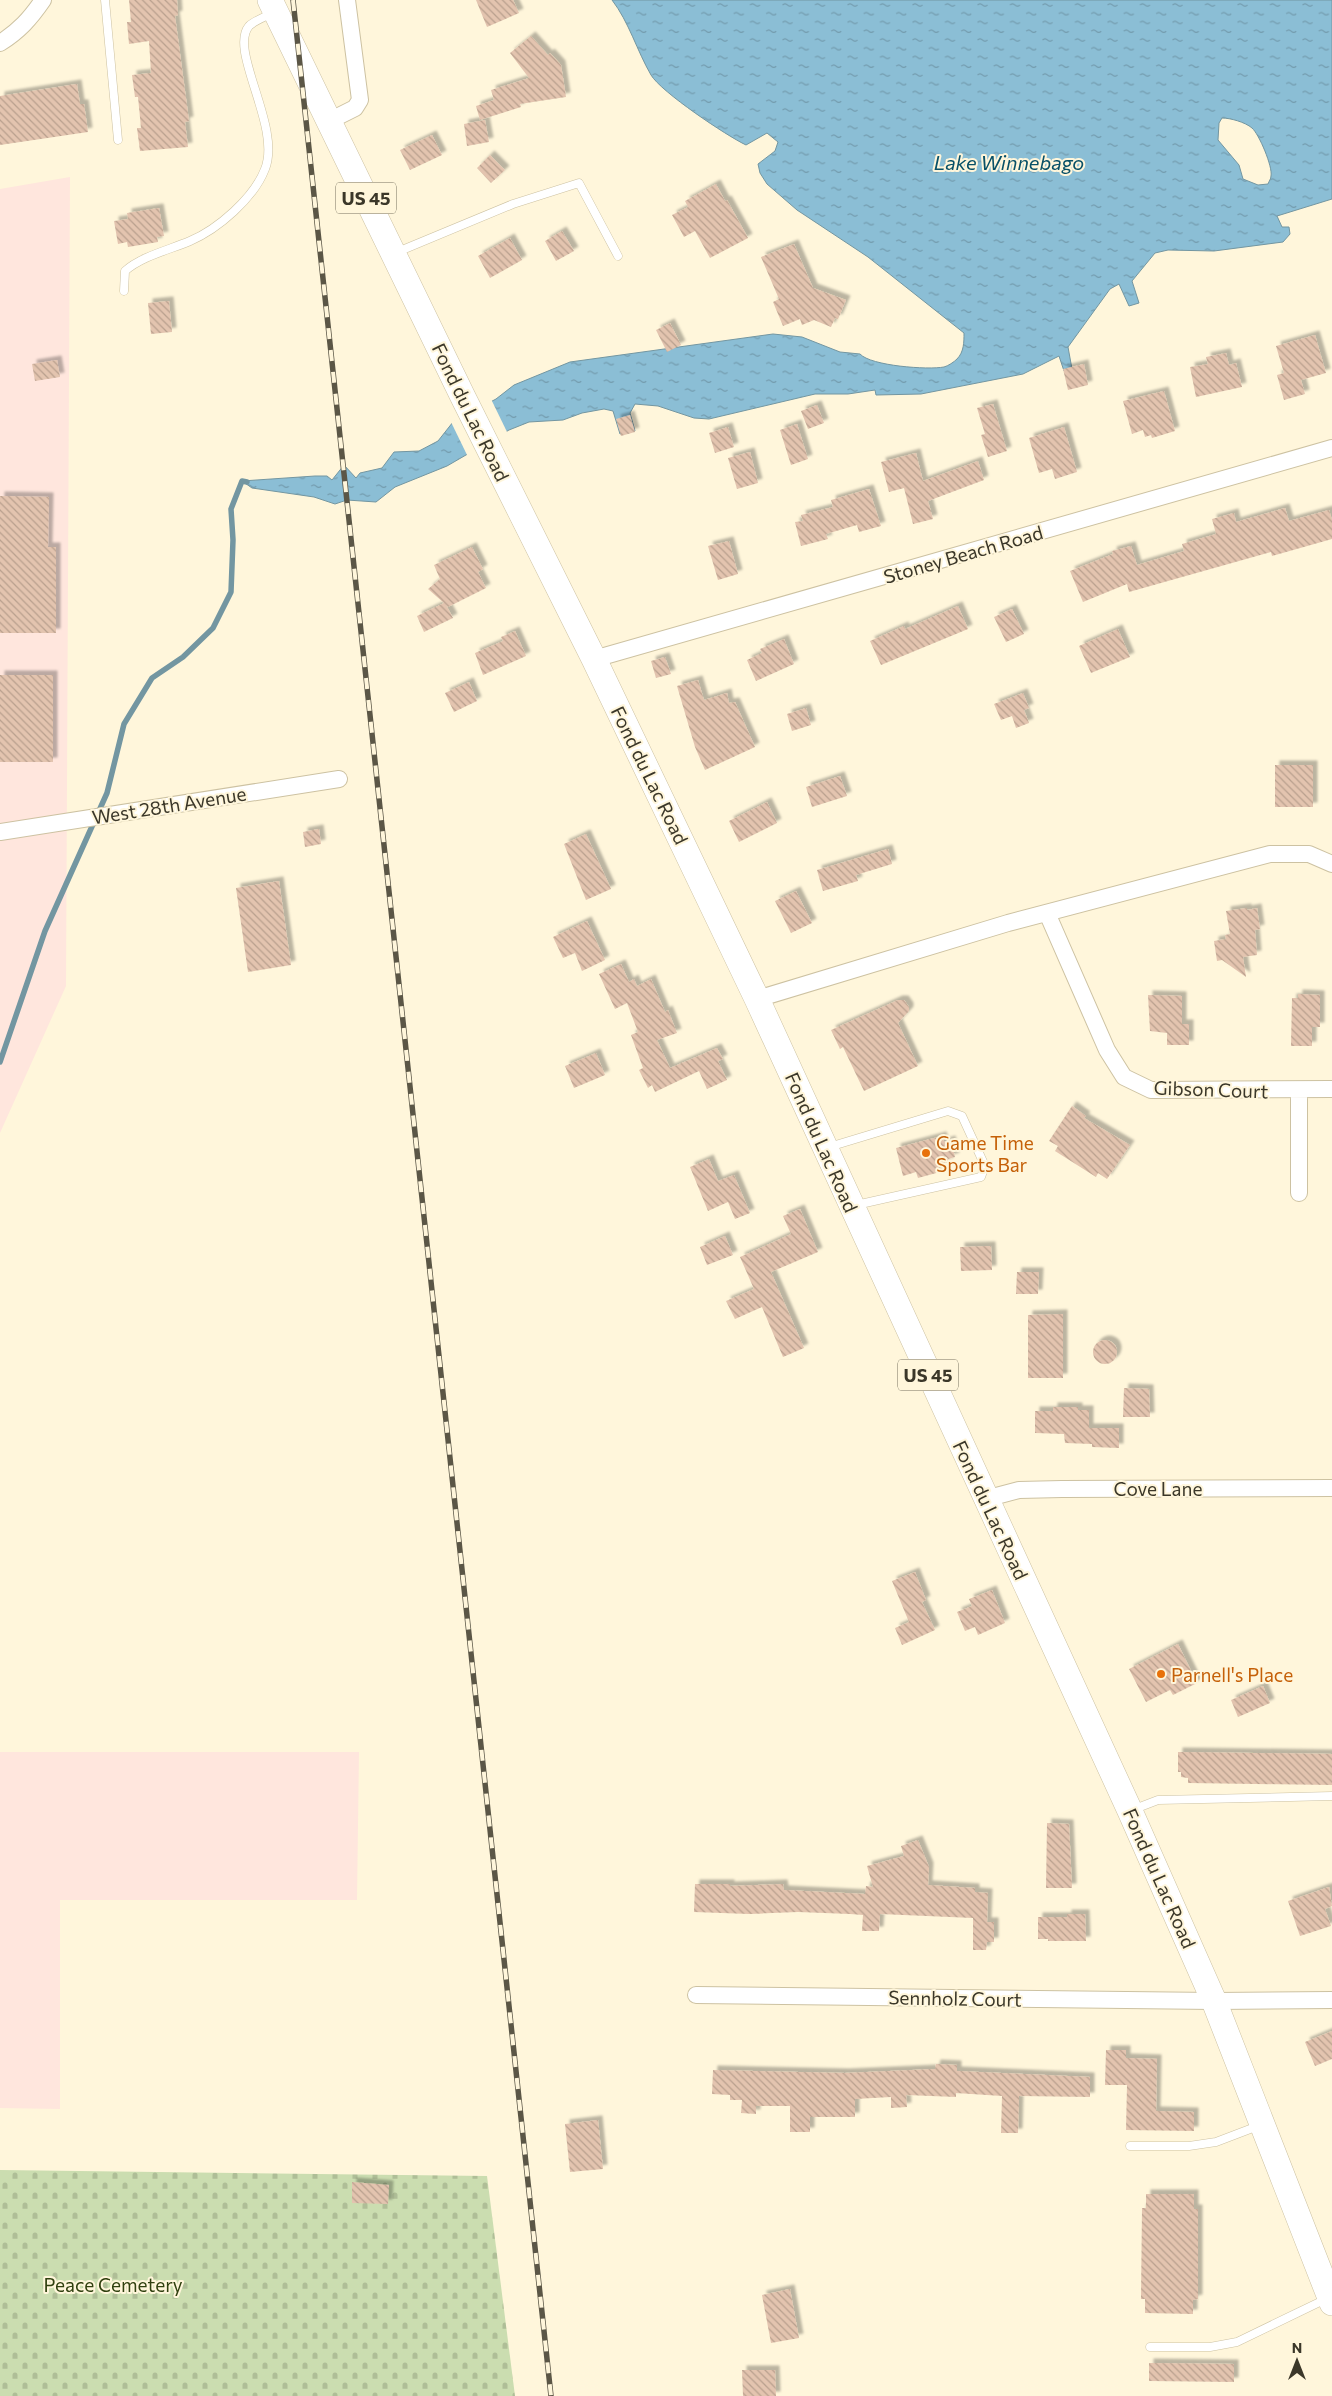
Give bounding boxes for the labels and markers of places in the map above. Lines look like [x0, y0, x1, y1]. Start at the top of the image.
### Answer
place label: Game Time Sports Bar [936, 1131, 1034, 1176]
marker: Game Time Sports Bar [920, 1147, 932, 1159]
place label: Parnell's Place [1171, 1663, 1293, 1686]
marker: Parnell's Place [1155, 1668, 1167, 1680]

